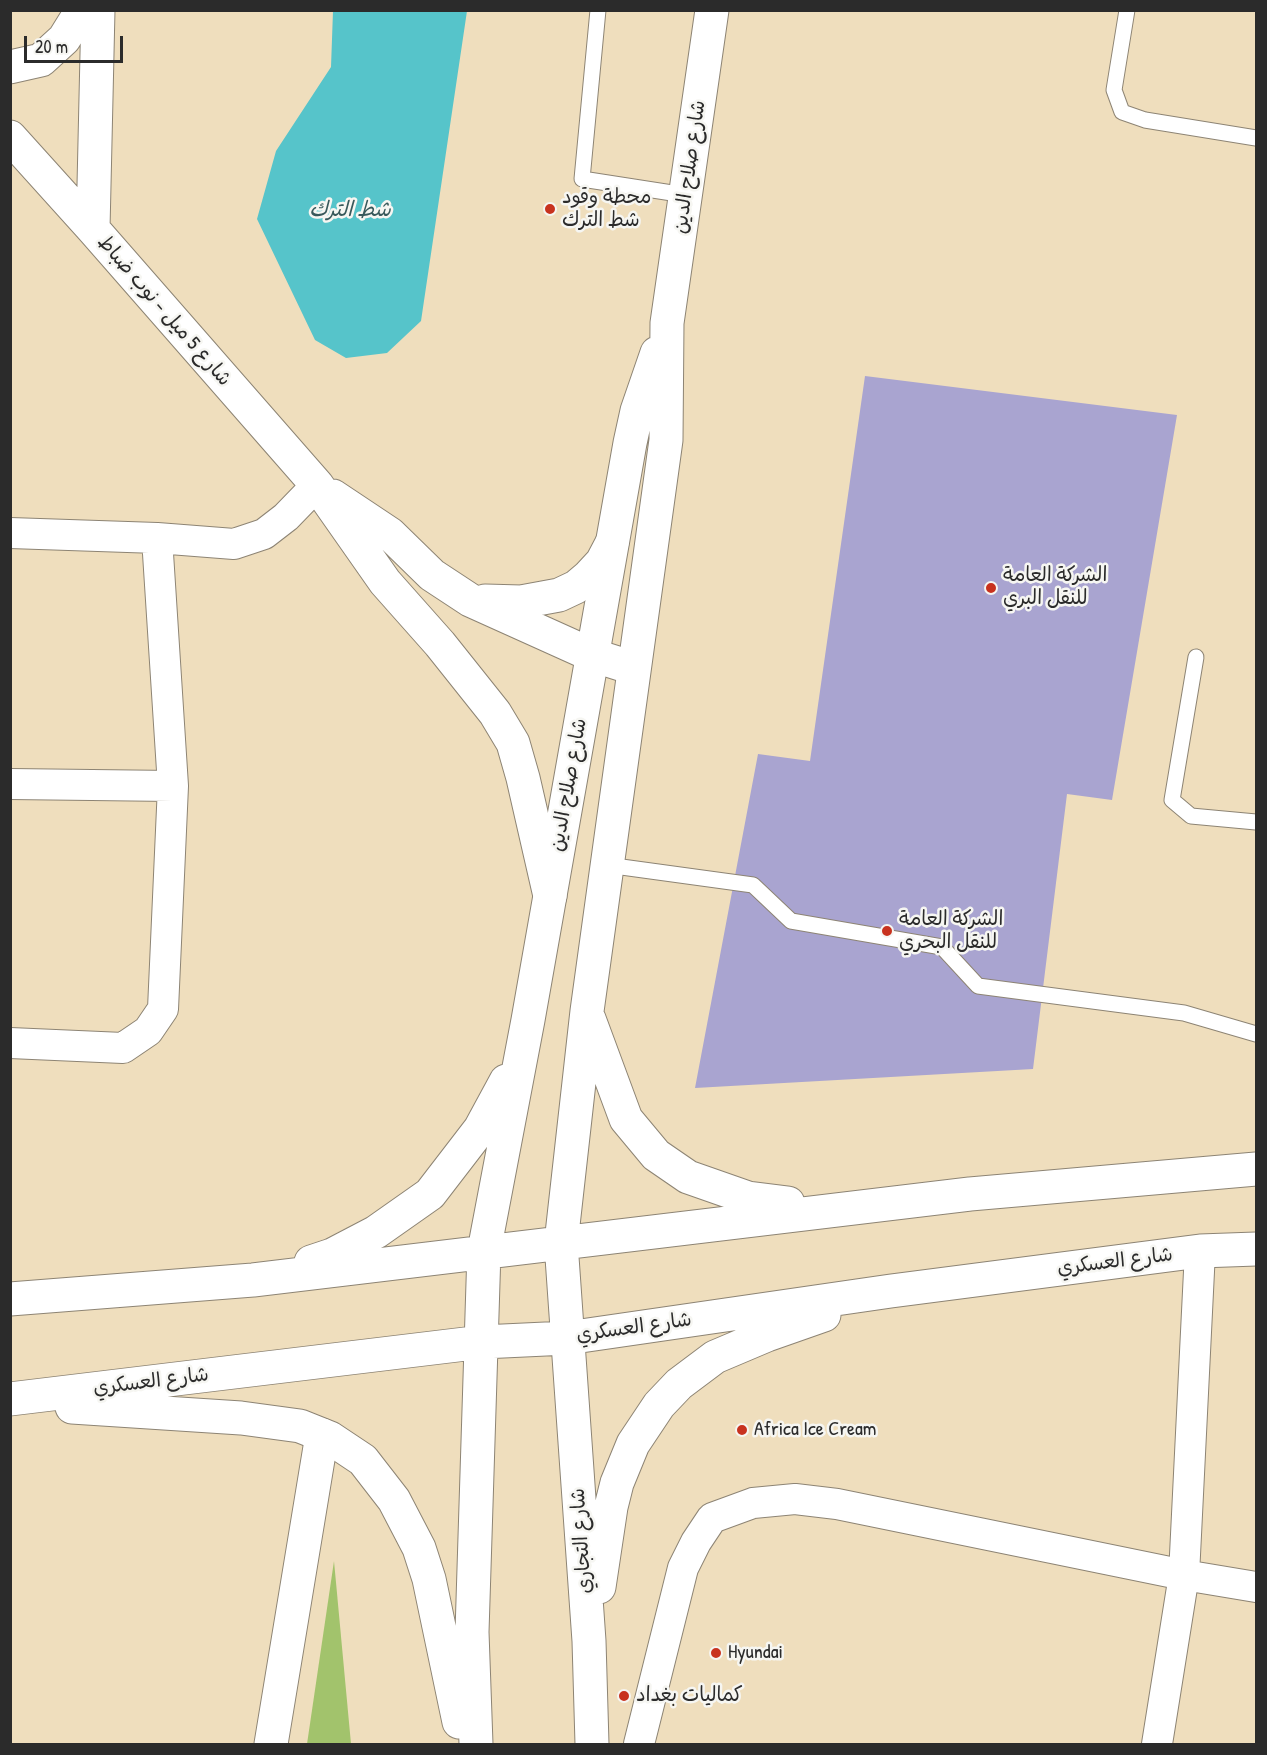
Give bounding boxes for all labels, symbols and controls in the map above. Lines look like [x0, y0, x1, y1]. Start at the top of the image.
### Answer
scale bar [27, 24, 126, 62]
text: 20 m [35, 34, 68, 59]
street label: شارع صلاح الدين [669, 99, 711, 235]
place label: محطة وقود شط الترك [562, 186, 651, 233]
water label: شط الترك [309, 197, 391, 223]
marker: محطة وقود شط الترك [543, 202, 557, 216]
street label: شارع 5 ميل - نوب ضباط [92, 231, 236, 391]
place label: الشركة العامة للنقل البري [1003, 564, 1107, 611]
marker: الشركة العامة للنقل البري [984, 581, 998, 595]
street label: شارع صلاح الدين [545, 717, 593, 853]
place label: الشركة العامة للنقل البحري [899, 908, 1003, 955]
marker: الشركة العامة للنقل البحري [880, 924, 894, 938]
street label: شارع العسكري [1056, 1243, 1174, 1281]
street label: شارع العسكري [575, 1308, 693, 1348]
street label: شارع العسكري [92, 1363, 210, 1401]
place label: Africa Ice Cream [754, 1418, 876, 1442]
marker: Africa Ice Cream [735, 1423, 749, 1437]
street label: شارع التجاري [566, 1487, 598, 1595]
place label: Hyundai [728, 1641, 783, 1665]
marker: Hyundai [709, 1646, 723, 1660]
place label: كماليات بغداد [636, 1684, 743, 1708]
marker: كماليات بغداد [617, 1689, 631, 1703]

